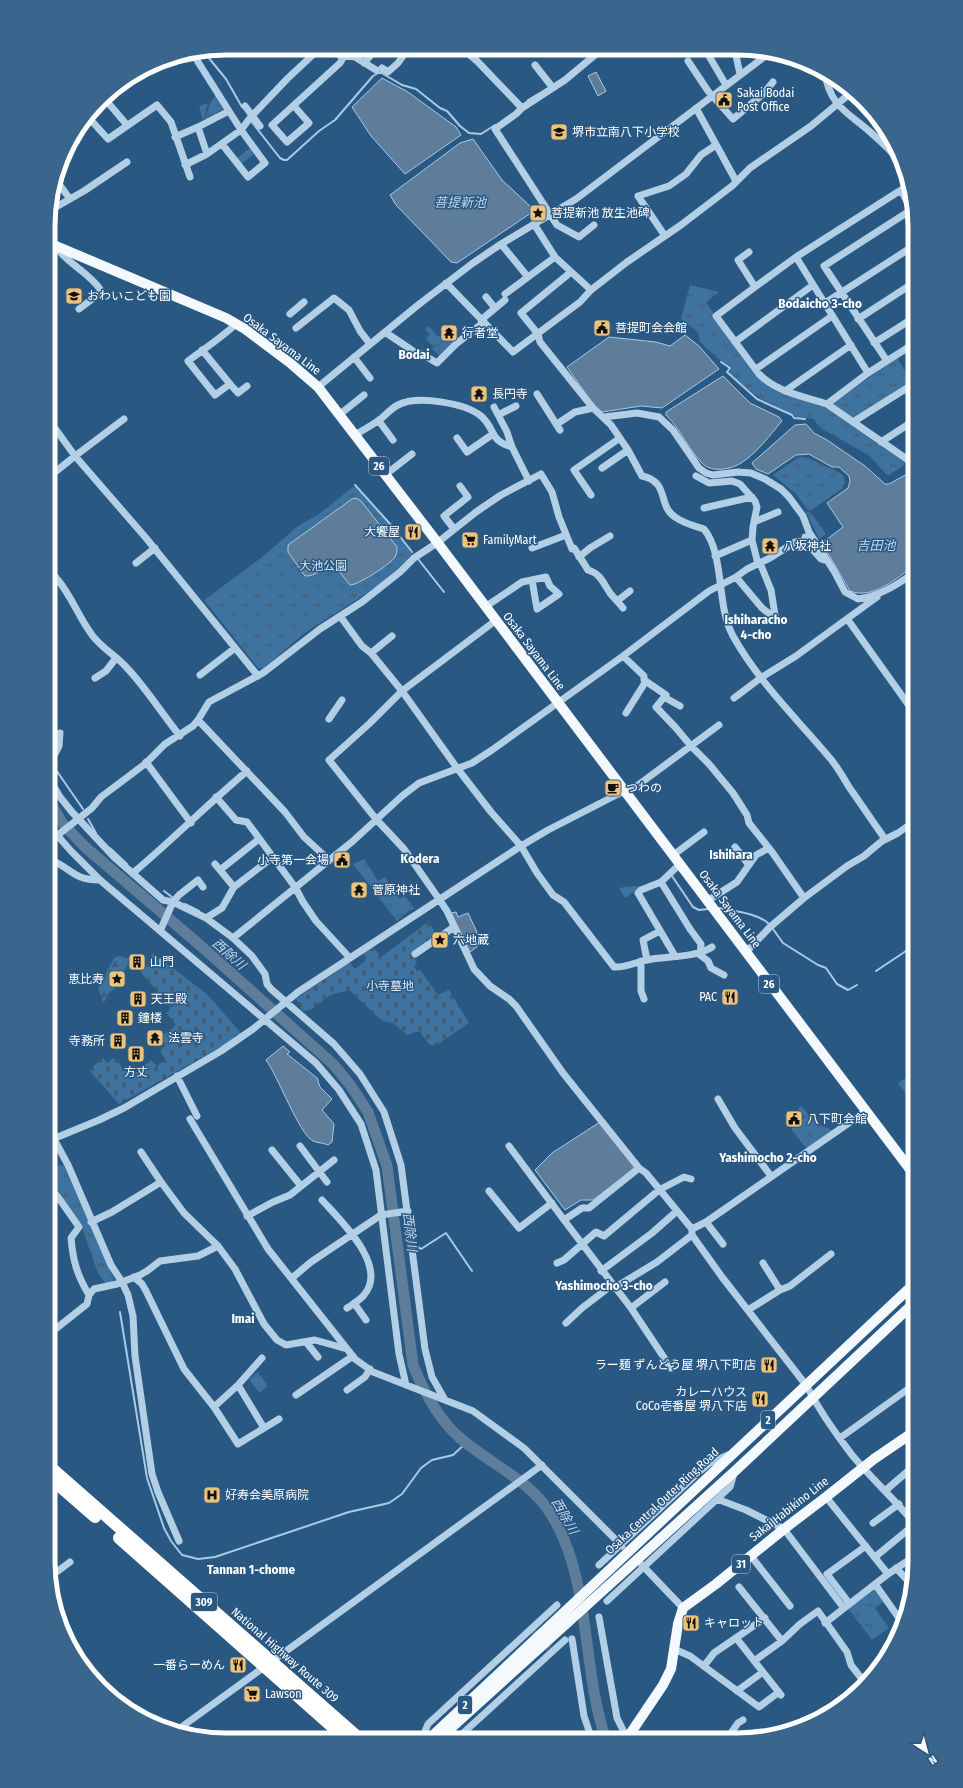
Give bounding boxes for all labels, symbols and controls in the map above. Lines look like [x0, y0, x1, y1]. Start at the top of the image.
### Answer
place label: Sakai Bodai Post Office [737, 86, 794, 114]
public building icon: Sakai Bodai Post Office [714, 90, 734, 110]
school or university icon: 堺市立南八下小学校 [549, 122, 569, 142]
place label: 堺市立南八下小学校 [572, 125, 680, 139]
water label: 菩提新池 [434, 195, 488, 210]
place icon: 菩提新池 放生池碑 [528, 203, 548, 223]
place label: 菩提新池 放生池碑 [551, 206, 650, 220]
school or university icon: おわいこども園 [64, 286, 84, 306]
place label: おわいこども園 [87, 289, 171, 303]
district label: Bodaicho 3-cho [778, 296, 862, 311]
street label: Osaka Sayama Line [240, 310, 324, 378]
public building icon: 菩提町会会館 [592, 318, 612, 338]
place label: 菩提町会会館 [615, 321, 687, 335]
temple icon: 行者堂 [439, 323, 459, 343]
place label: 行者堂 [462, 326, 498, 340]
district label: Bodai [398, 347, 430, 362]
temple icon: 長円寺 [469, 384, 489, 404]
place label: 長円寺 [492, 387, 528, 401]
road number: 26 [369, 457, 389, 475]
restaurant icon: 大饗屋 [403, 522, 423, 542]
place label: 大饗屋 [364, 525, 400, 539]
supermarket icon: FamilyMart [460, 530, 480, 550]
place label: FamilyMart [483, 533, 537, 547]
temple icon: 八坂神社 [760, 536, 780, 556]
water label: 吉田池 [856, 538, 897, 553]
place label: 八坂神社 [783, 539, 831, 553]
park label: 大池公園 [299, 559, 347, 573]
street label: Osaka Sayama Line [500, 609, 568, 693]
district label: Ishiharacho 4-cho [725, 612, 788, 642]
cafe icon: つわの [603, 778, 623, 798]
place label: つわの [626, 781, 662, 795]
district label: Ishihara [709, 847, 753, 862]
public building icon: 小寺第一会場 [332, 850, 352, 870]
district label: Kodera [401, 851, 440, 866]
place label: 小寺第一会場 [257, 853, 329, 867]
street label: Osaka Sayama Line [696, 867, 764, 951]
temple icon: 菅原神社 [349, 880, 369, 900]
place label: 菅原神社 [372, 883, 420, 897]
place icon: 六地蔵 [430, 930, 450, 950]
place label: 六地蔵 [453, 933, 489, 947]
water label: 西除川 [209, 936, 250, 974]
building icon: 山門 [127, 952, 147, 972]
place label: 山門 [150, 955, 174, 969]
place icon: 恵比寿 [107, 969, 127, 989]
place label: 恵比寿 [68, 972, 104, 986]
road number: 26 [759, 975, 779, 993]
park label: 小寺墓地 [366, 979, 414, 993]
restaurant icon: PAC [720, 987, 740, 1007]
building icon: 天王殿 [128, 989, 148, 1009]
place label: PAC [699, 990, 717, 1004]
place label: 天王殿 [151, 992, 187, 1006]
building icon: 鐘楼 [115, 1008, 135, 1028]
place label: 鐘楼 [138, 1011, 162, 1025]
temple icon: 法雲寺 [145, 1028, 165, 1048]
building icon: 寺務所 [108, 1031, 128, 1051]
place label: 法雲寺 [168, 1031, 204, 1045]
place label: 寺務所 [69, 1034, 105, 1048]
building icon: 方丈 [126, 1044, 146, 1064]
place label: 方丈 [124, 1065, 148, 1079]
public building icon: 八下町会館 [784, 1109, 804, 1129]
place label: 八下町会館 [807, 1112, 867, 1126]
district label: Yashimocho 2-cho [718, 1150, 817, 1165]
water label: 西除川 [400, 1212, 420, 1254]
district label: Yashimocho 3-cho [554, 1278, 653, 1293]
district label: Imai [231, 1311, 255, 1326]
restaurant icon: ラー麺 ずんどう屋 堺八下町店 [759, 1355, 779, 1375]
place label: ラー麺 ずんどう屋 堺八下町店 [595, 1358, 756, 1372]
place label: カレーハウス CoCo壱番屋 堺八下店 [636, 1385, 747, 1413]
restaurant icon: カレーハウス CoCo壱番屋 堺八下店 [750, 1389, 770, 1409]
road number: 2 [761, 1411, 775, 1429]
street label: Osaka Central Outer Ring Road [602, 1445, 722, 1557]
street label: Sakai Habikino Line [747, 1474, 831, 1544]
hospital icon: 好寿会美原病院 [202, 1485, 222, 1505]
place label: 好寿会美原病院 [225, 1488, 309, 1502]
water label: 西除川 [549, 1495, 582, 1538]
road number: 31 [732, 1555, 750, 1573]
district label: Tannan 1-chome [207, 1562, 295, 1577]
road number: 309 [191, 1593, 217, 1611]
street label: National Highway Route 309 [229, 1605, 341, 1705]
restaurant icon: キャロット [681, 1613, 701, 1633]
place label: キャロット [704, 1616, 764, 1630]
restaurant icon: 一番らーめん [228, 1655, 248, 1675]
place label: 一番らーめん [153, 1658, 225, 1672]
supermarket icon: Lawson [242, 1684, 262, 1704]
place label: Lawson [265, 1687, 302, 1701]
road number: 2 [458, 1696, 472, 1714]
north arrow [907, 1732, 947, 1772]
text: N [926, 1752, 939, 1767]

